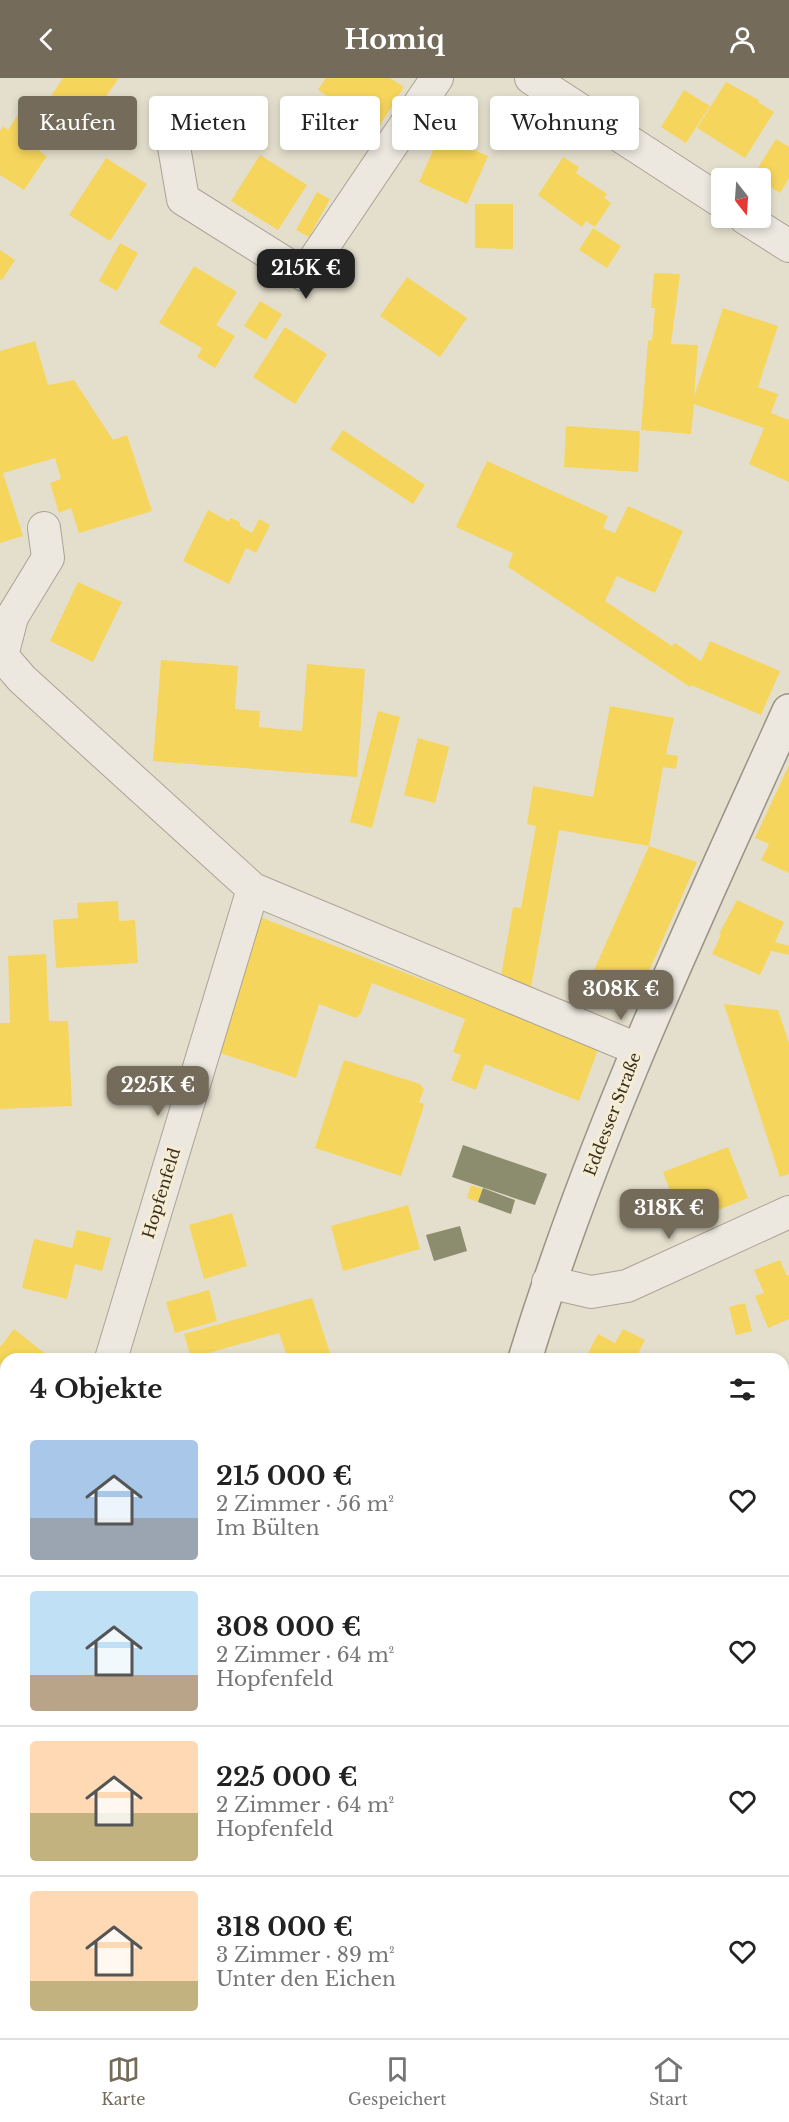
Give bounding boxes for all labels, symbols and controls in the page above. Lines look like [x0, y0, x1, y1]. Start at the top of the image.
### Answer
icon: back [30, 23, 63, 56]
text: Homiq [344, 23, 445, 56]
icon: person [726, 23, 759, 56]
chip: Kaufen [18, 96, 137, 150]
chip: Mieten [149, 96, 268, 150]
chip: Filter [280, 96, 380, 150]
chip: Neu [392, 96, 478, 150]
chip: Wohnung [490, 96, 639, 150]
north arrow [711, 168, 771, 228]
map controls [711, 168, 771, 228]
pin: 215K € [257, 249, 355, 300]
text: 215K € [271, 256, 341, 280]
pin: 308K € [572, 970, 670, 1021]
text: 308K € [582, 977, 660, 1001]
street label: Eddesser Straße [579, 1049, 645, 1179]
pin: 225K € [109, 1066, 207, 1117]
text: 225K € [121, 1073, 195, 1097]
street label: Hopfenfeld [138, 1145, 184, 1241]
pin: 318K € [620, 1189, 718, 1240]
text: 318K € [634, 1196, 704, 1220]
text: 4 Objekte [30, 1373, 162, 1405]
icon: filters [726, 1373, 759, 1406]
text: 215 000 € [216, 1460, 352, 1492]
icon: home [78, 1464, 150, 1536]
icon: heart [726, 1484, 759, 1517]
text: 2 Zimmer · 56 m² [216, 1492, 394, 1516]
text: Im Bülten [216, 1516, 319, 1540]
text: 308 000 € [216, 1611, 361, 1643]
icon: home [78, 1615, 150, 1687]
icon: heart [726, 1635, 759, 1668]
text: 2 Zimmer · 64 m² [216, 1643, 394, 1667]
text: Hopfenfeld [216, 1667, 333, 1691]
text: 225 000 € [216, 1761, 358, 1793]
icon: home [78, 1765, 150, 1837]
icon: heart [726, 1785, 759, 1818]
text: 2 Zimmer · 64 m² [216, 1793, 394, 1817]
text: Hopfenfeld [216, 1817, 333, 1841]
text: 318 000 € [216, 1911, 353, 1943]
icon: home [78, 1915, 150, 1987]
icon: heart [726, 1935, 759, 1968]
text: 3 Zimmer · 89 m² [216, 1943, 395, 1967]
text: Unter den Eichen [216, 1967, 396, 1991]
tab: Karte [101, 2053, 145, 2109]
tab: Gespeichert [348, 2053, 446, 2109]
tab: Start [649, 2053, 688, 2109]

